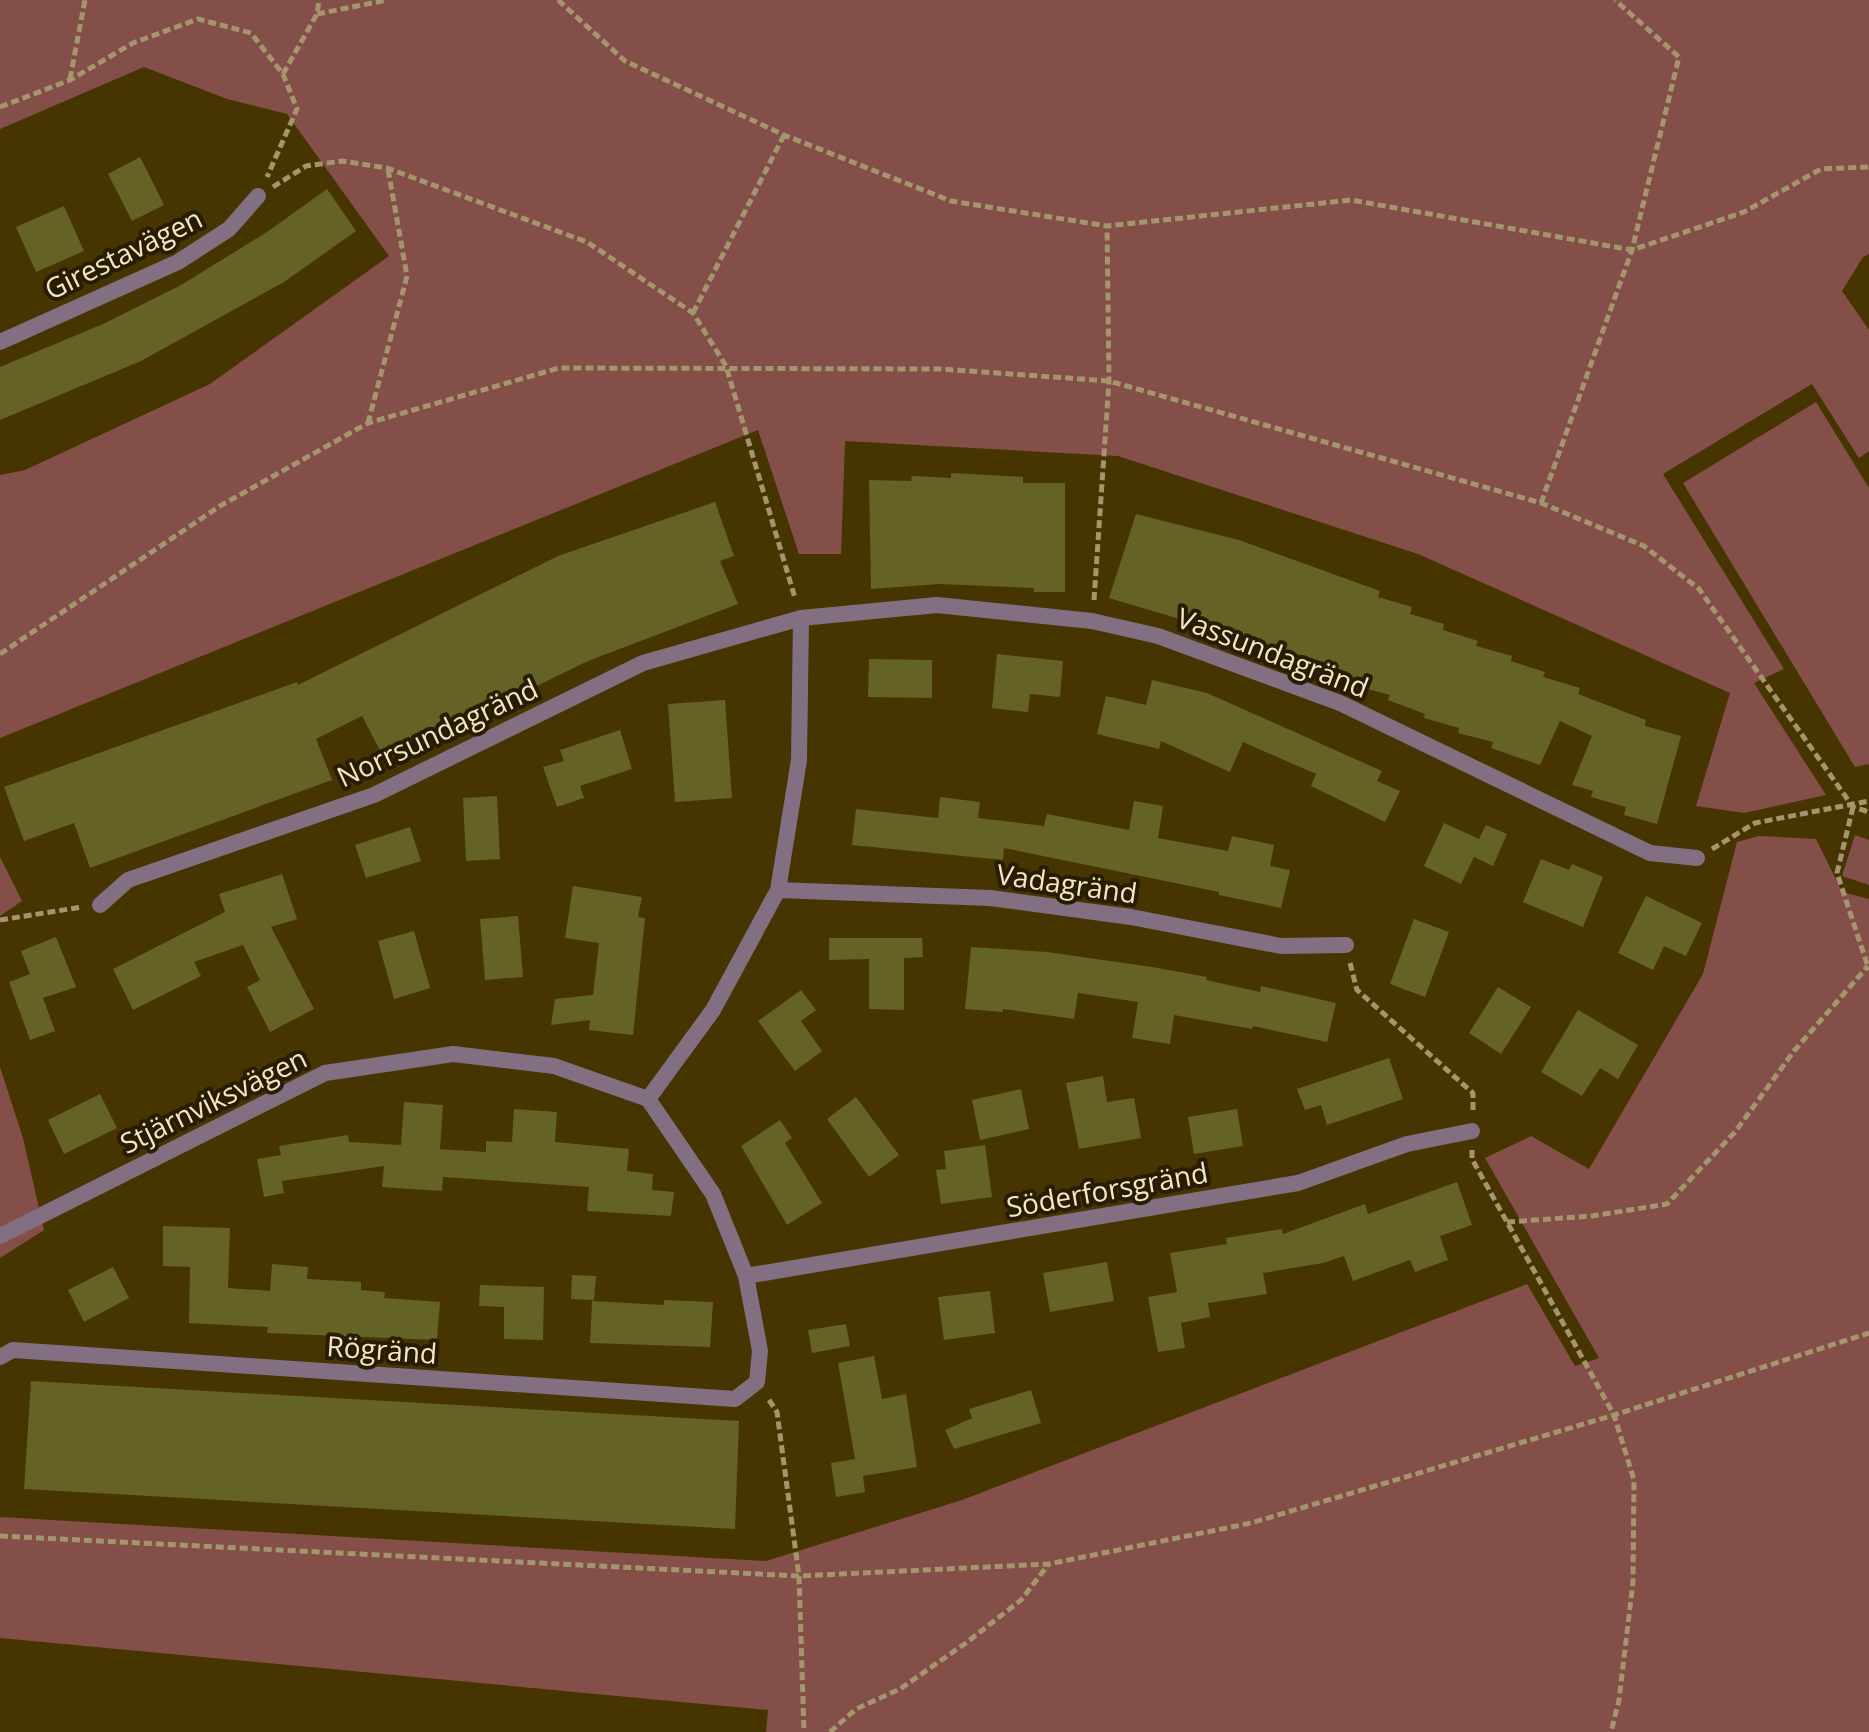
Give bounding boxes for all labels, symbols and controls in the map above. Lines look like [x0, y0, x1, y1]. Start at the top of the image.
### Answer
street label: Girestavägen [38, 198, 208, 308]
street label: Vassundagränd [1172, 598, 1374, 706]
street label: Norrsundagränd [330, 669, 544, 795]
street label: Vadagränd [994, 854, 1140, 912]
street label: Stjärnviksvägen [113, 1038, 313, 1162]
street label: Söderforsgränd [1003, 1153, 1211, 1225]
street label: Rögränd [325, 1326, 439, 1372]

